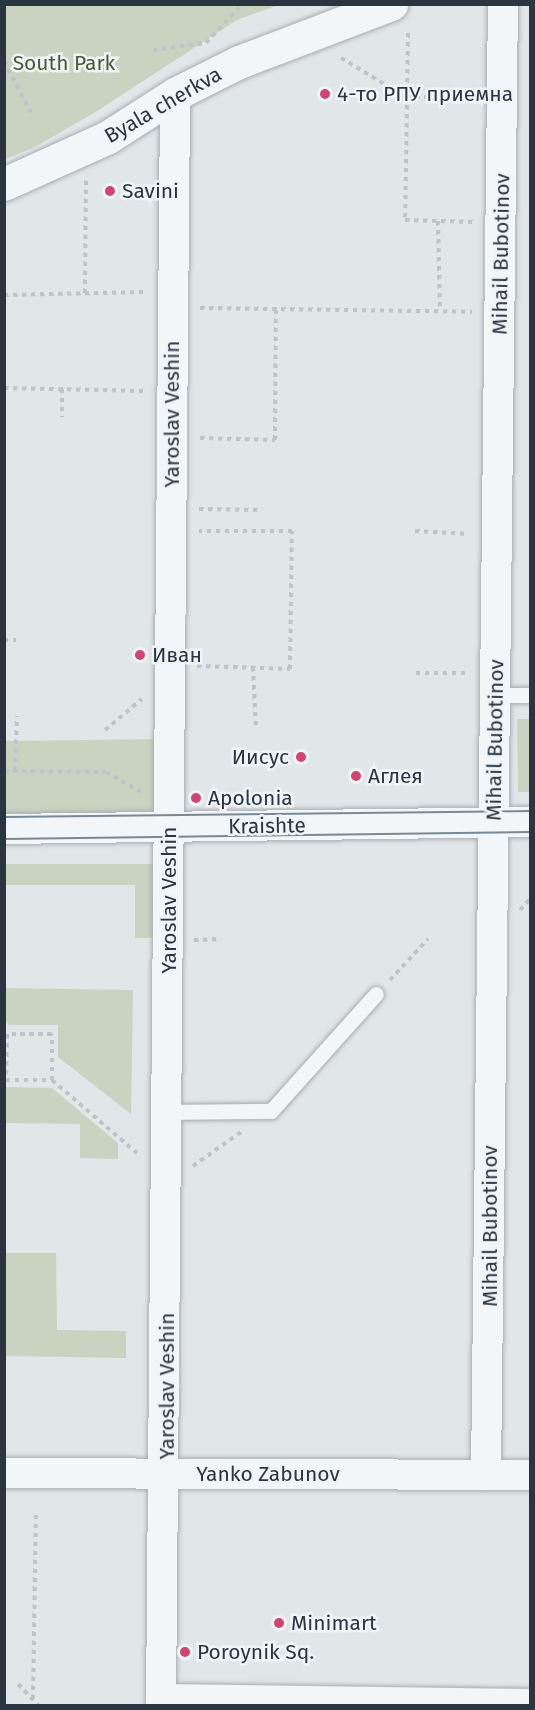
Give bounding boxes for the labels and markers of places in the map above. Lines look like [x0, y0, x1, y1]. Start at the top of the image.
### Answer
place label: 4-то РПУ приемна [337, 81, 513, 107]
marker: 4-то РПУ приемна [318, 87, 332, 101]
place label: Savini [122, 178, 179, 204]
marker: Savini [103, 184, 117, 198]
place label: Иван [152, 642, 202, 668]
marker: Иван [133, 648, 147, 662]
place label: Иисус [232, 744, 289, 770]
marker: Иисус [294, 750, 308, 764]
place label: Аглея [368, 763, 423, 789]
marker: Аглея [349, 769, 363, 783]
place label: Apolonia [208, 785, 293, 811]
marker: Apolonia [189, 791, 203, 805]
place label: Minimart [291, 1610, 377, 1636]
marker: Minimart [272, 1616, 286, 1630]
place label: Poroynik Sq. [197, 1639, 314, 1665]
marker: Poroynik Sq. [178, 1645, 192, 1659]

